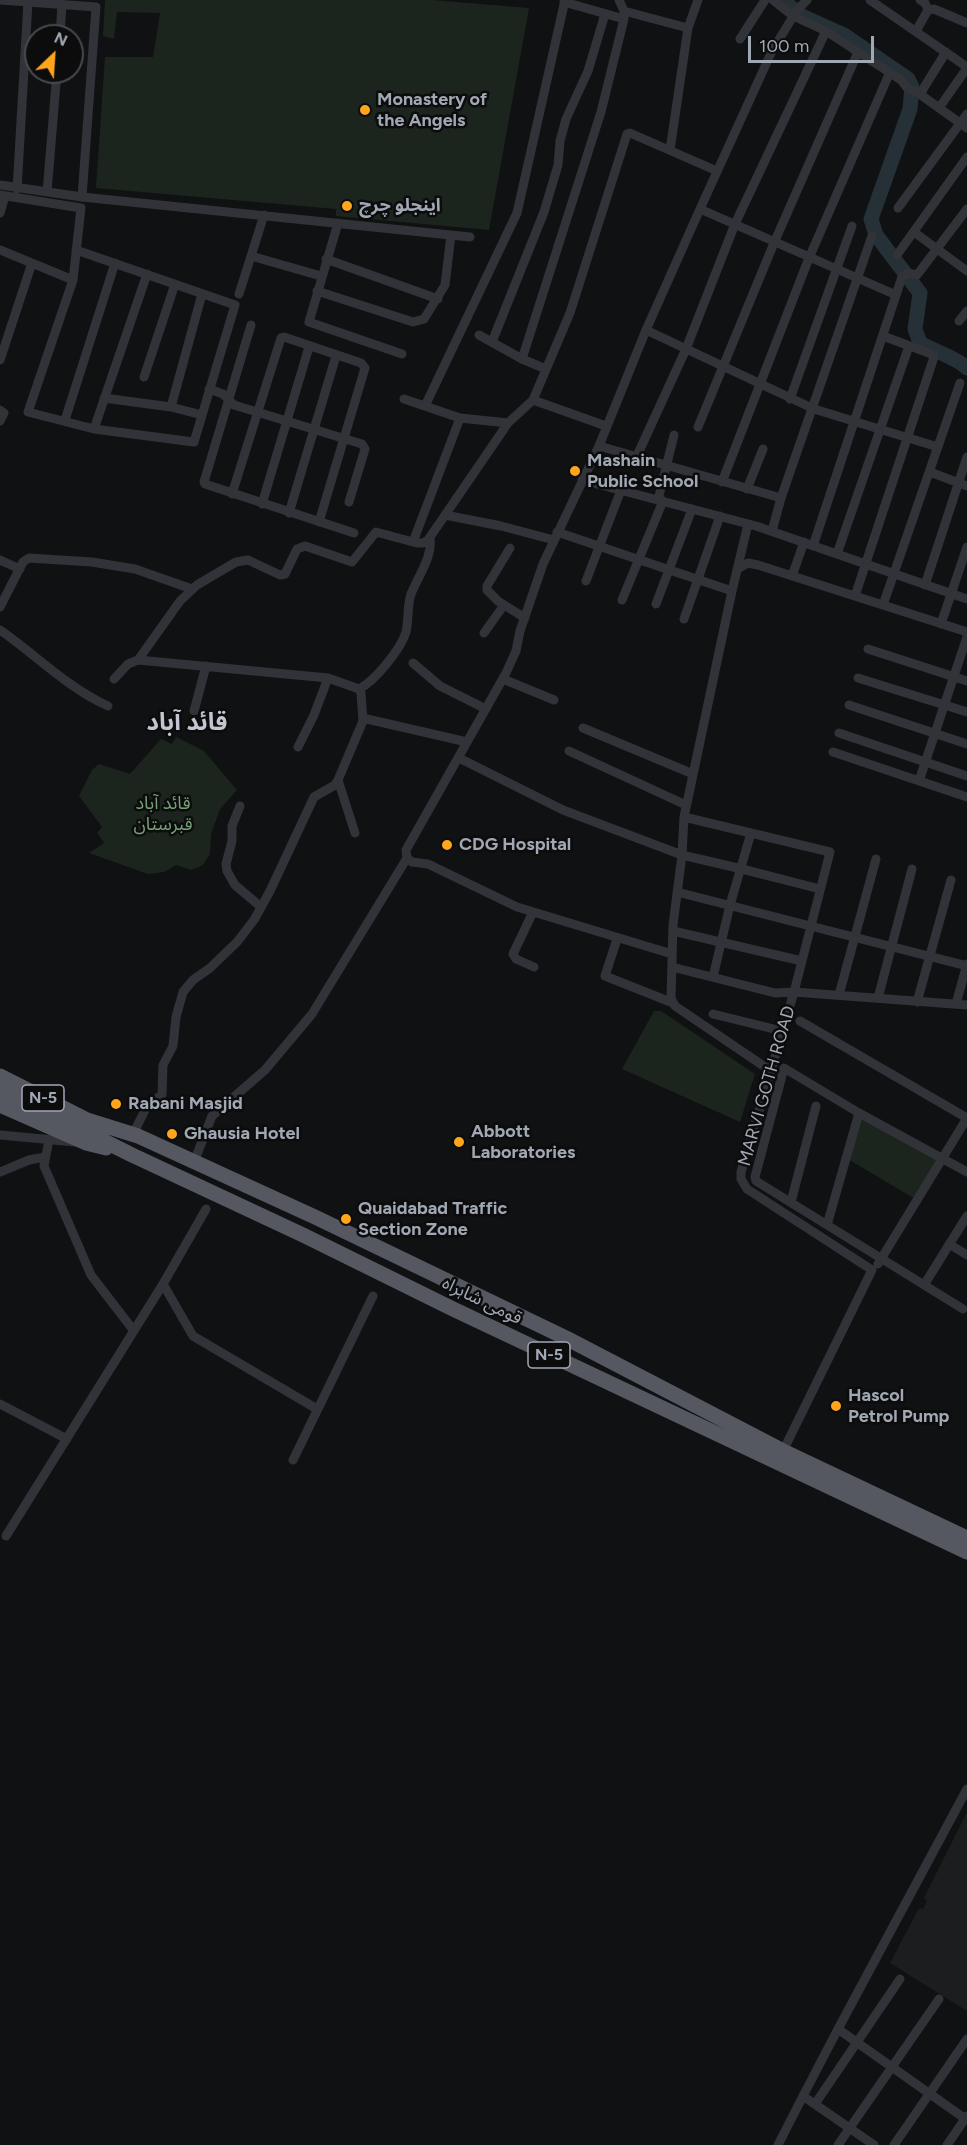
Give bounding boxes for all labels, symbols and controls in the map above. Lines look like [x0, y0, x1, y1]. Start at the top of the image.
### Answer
north arrow [24, 24, 84, 84]
scale bar [751, 24, 877, 62]
text: N [51, 28, 71, 50]
text: 100 m [759, 35, 809, 57]
place label: Monastery of the Angels [377, 89, 487, 132]
marker: Monastery of the Angels [358, 103, 372, 117]
place label: اینجلو چرچ [359, 195, 441, 217]
marker: اینجلو چرچ [340, 199, 354, 213]
place label: Mashain Public School [587, 450, 698, 492]
marker: Mashain Public School [568, 464, 582, 478]
district label: قائد آباد [147, 709, 227, 737]
park label: قائد آباد قبرستان [133, 793, 193, 836]
place label: CDG Hospital [459, 834, 571, 856]
marker: CDG Hospital [440, 838, 454, 852]
street label: MARVI GOTH ROAD [734, 1003, 800, 1169]
road number: N-5 [22, 1085, 64, 1111]
place label: Rabani Masjid [128, 1093, 243, 1115]
marker: Rabani Masjid [109, 1097, 123, 1111]
place label: Abbott Laboratories [471, 1121, 575, 1164]
place label: Ghausia Hotel [184, 1123, 300, 1145]
marker: Ghausia Hotel [165, 1127, 179, 1141]
marker: Abbott Laboratories [452, 1135, 466, 1149]
place label: Quaidabad Traffic Section Zone [358, 1198, 507, 1240]
marker: Quaidabad Traffic Section Zone [339, 1212, 353, 1226]
street label: قومی شاہراہ [439, 1272, 525, 1330]
road number: N-5 [528, 1342, 570, 1368]
place label: Hascol Petrol Pump [848, 1385, 949, 1428]
marker: Hascol Petrol Pump [829, 1399, 843, 1413]

